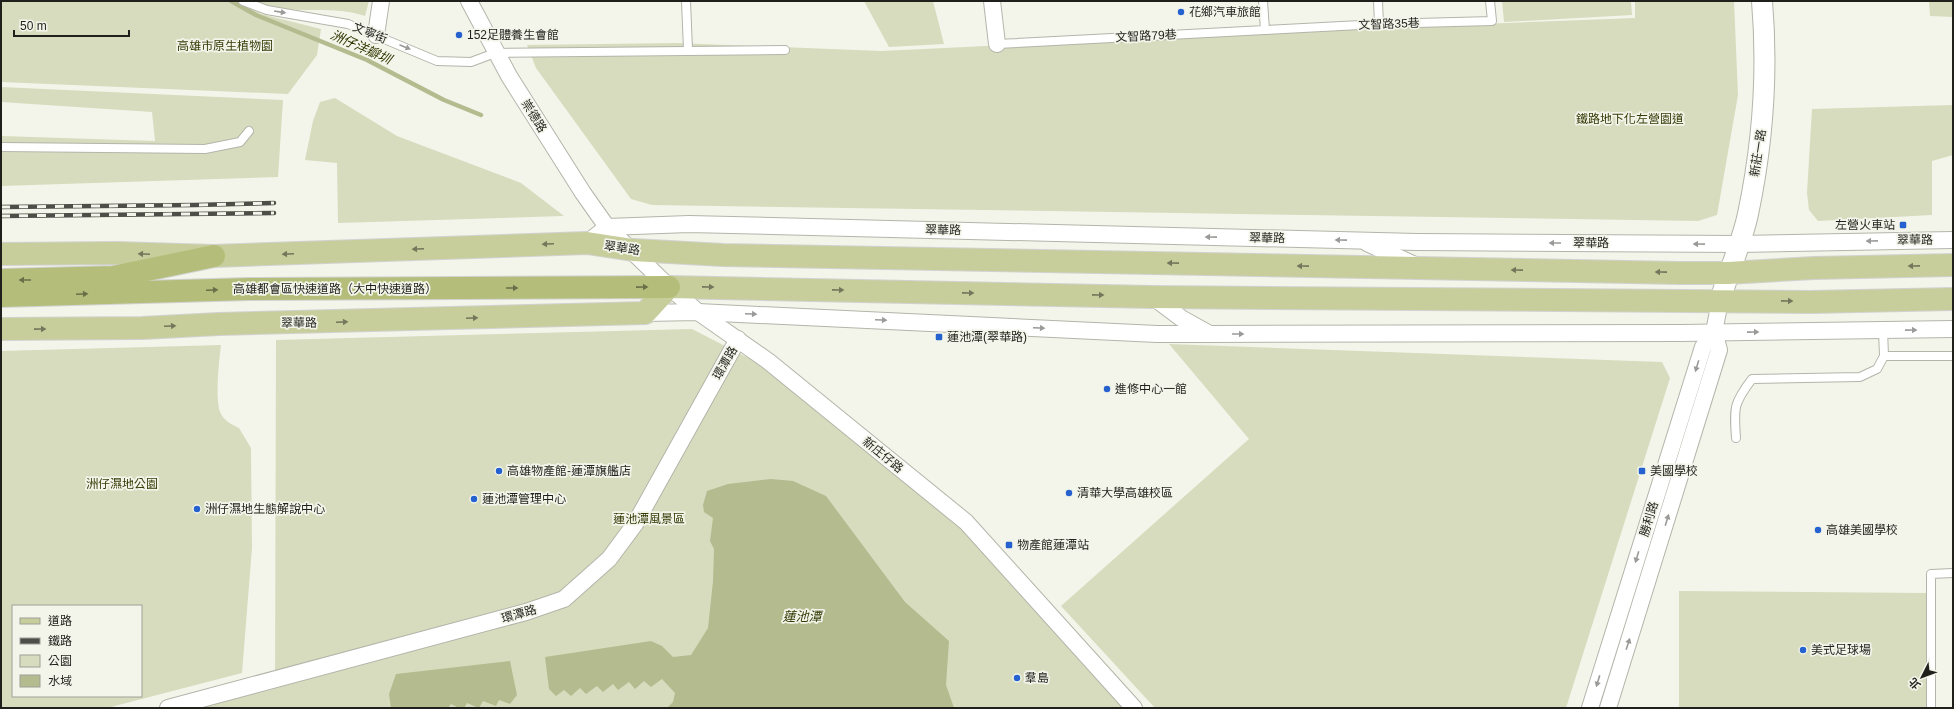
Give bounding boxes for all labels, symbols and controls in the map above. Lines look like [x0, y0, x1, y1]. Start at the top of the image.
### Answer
place label: 花鄉汽車旅館 [1189, 5, 1261, 19]
marker: 花鄉汽車旅館 [1176, 7, 1186, 17]
one-way arrow [274, 9, 286, 15]
scale bar [14, 12, 129, 38]
street label: 文智路35巷 [1358, 16, 1420, 32]
text: 50 m [20, 19, 47, 33]
street label: 文寧街 [351, 20, 389, 46]
water label: 洲仔洋瓣圳 [328, 27, 396, 68]
street label: 文智路79巷 [1115, 27, 1177, 45]
place label: 152足體養生會館 [467, 28, 559, 42]
marker: 152足體養生會館 [454, 30, 464, 40]
park label: 高雄市原生植物園 [177, 39, 273, 53]
one-way arrow [399, 44, 410, 50]
street label: 崇德路 [519, 97, 549, 135]
park label: 鐵路地下化左營園道 [1576, 112, 1684, 126]
street label: 新莊一路 [1747, 128, 1769, 178]
place label: 左營火車站 [1835, 218, 1895, 232]
marker: 左營火車站 [1898, 220, 1908, 230]
street label: 翠華路 [925, 223, 961, 237]
street label: 翠華路 [1249, 231, 1285, 245]
one-way arrow [1205, 233, 1217, 240]
street label: 翠華路 [1897, 233, 1933, 247]
street label: 翠華路 [1573, 236, 1609, 250]
one-way arrow [1334, 237, 1347, 243]
one-way arrow [1865, 238, 1878, 244]
street label: 翠華路 [603, 239, 641, 257]
one-way arrow [1548, 240, 1561, 246]
one-way arrow [541, 241, 554, 247]
one-way arrow [1692, 241, 1705, 247]
one-way arrow [411, 246, 424, 252]
one-way arrow [138, 250, 150, 257]
one-way arrow [282, 250, 294, 257]
one-way arrow [1166, 260, 1179, 266]
one-way arrow [1296, 263, 1309, 269]
one-way arrow [1907, 263, 1920, 269]
one-way arrow [1510, 267, 1523, 273]
one-way arrow [1655, 269, 1667, 276]
one-way arrow [18, 277, 31, 283]
street label: 高雄都會區快速道路（大中快速道路） [233, 282, 437, 296]
one-way arrow [636, 284, 649, 290]
one-way arrow [702, 284, 714, 291]
one-way arrow [506, 285, 519, 291]
one-way arrow [206, 287, 219, 293]
one-way arrow [832, 287, 845, 293]
one-way arrow [962, 290, 975, 296]
one-way arrow [76, 291, 89, 297]
one-way arrow [1092, 292, 1104, 299]
one-way arrow [1781, 298, 1794, 304]
one-way arrow [745, 311, 757, 318]
one-way arrow [466, 315, 479, 321]
street label: 翠華路 [281, 316, 317, 330]
one-way arrow [875, 317, 887, 324]
one-way arrow [336, 318, 348, 325]
one-way arrow [164, 323, 176, 330]
one-way arrow [1033, 325, 1046, 331]
one-way arrow [34, 326, 47, 332]
one-way arrow [1905, 327, 1918, 333]
one-way arrow [1747, 329, 1760, 335]
place label: 蓮池潭(翠華路) [947, 330, 1027, 344]
one-way arrow [1232, 331, 1245, 337]
marker: 蓮池潭(翠華路) [934, 332, 944, 342]
street label: 環潭路 [710, 344, 740, 382]
one-way arrow [1694, 361, 1700, 373]
place label: 進修中心一館 [1115, 382, 1187, 396]
marker: 進修中心一館 [1102, 384, 1112, 394]
street label: 新庄仔路 [860, 434, 906, 476]
place label: 高雄物產館-蓮潭旗艦店 [507, 464, 631, 478]
place label: 美國學校 [1650, 464, 1698, 478]
marker: 高雄物產館-蓮潭旗艦店 [494, 466, 504, 476]
marker: 美國學校 [1637, 466, 1647, 476]
park label: 洲仔濕地公園 [86, 477, 158, 491]
place label: 清華大學高雄校區 [1077, 486, 1173, 500]
marker: 清華大學高雄校區 [1064, 488, 1074, 498]
place label: 蓮池潭管理中心 [482, 492, 566, 506]
marker: 蓮池潭管理中心 [469, 494, 479, 504]
street label: 勝利路 [1637, 500, 1661, 538]
place label: 洲仔濕地生態解說中心 [205, 502, 325, 516]
marker: 洲仔濕地生態解說中心 [192, 504, 202, 514]
park label: 蓮池潭風景區 [613, 512, 685, 526]
one-way arrow [1664, 514, 1670, 526]
place label: 高雄美國學校 [1826, 523, 1898, 537]
marker: 高雄美國學校 [1813, 525, 1823, 535]
place label: 物產館蓮潭站 [1017, 538, 1089, 552]
marker: 物產館蓮潭站 [1004, 540, 1014, 550]
one-way arrow [1634, 552, 1640, 564]
street label: 環潭路 [500, 602, 538, 626]
legend [12, 605, 142, 697]
water label: 蓮池潭 [782, 609, 823, 624]
text: 道路 [48, 614, 72, 628]
text: 鐵路 [48, 634, 72, 648]
one-way arrow [1625, 638, 1631, 650]
place label: 美式足球場 [1811, 643, 1871, 657]
marker: 美式足球場 [1798, 645, 1808, 655]
text: 公園 [48, 654, 72, 668]
north arrow [1902, 657, 1942, 697]
place label: 羣島 [1025, 671, 1049, 685]
marker: 羣島 [1012, 673, 1022, 683]
text: 水域 [48, 674, 72, 688]
one-way arrow [1595, 676, 1601, 688]
text: 北 [1906, 676, 1923, 692]

